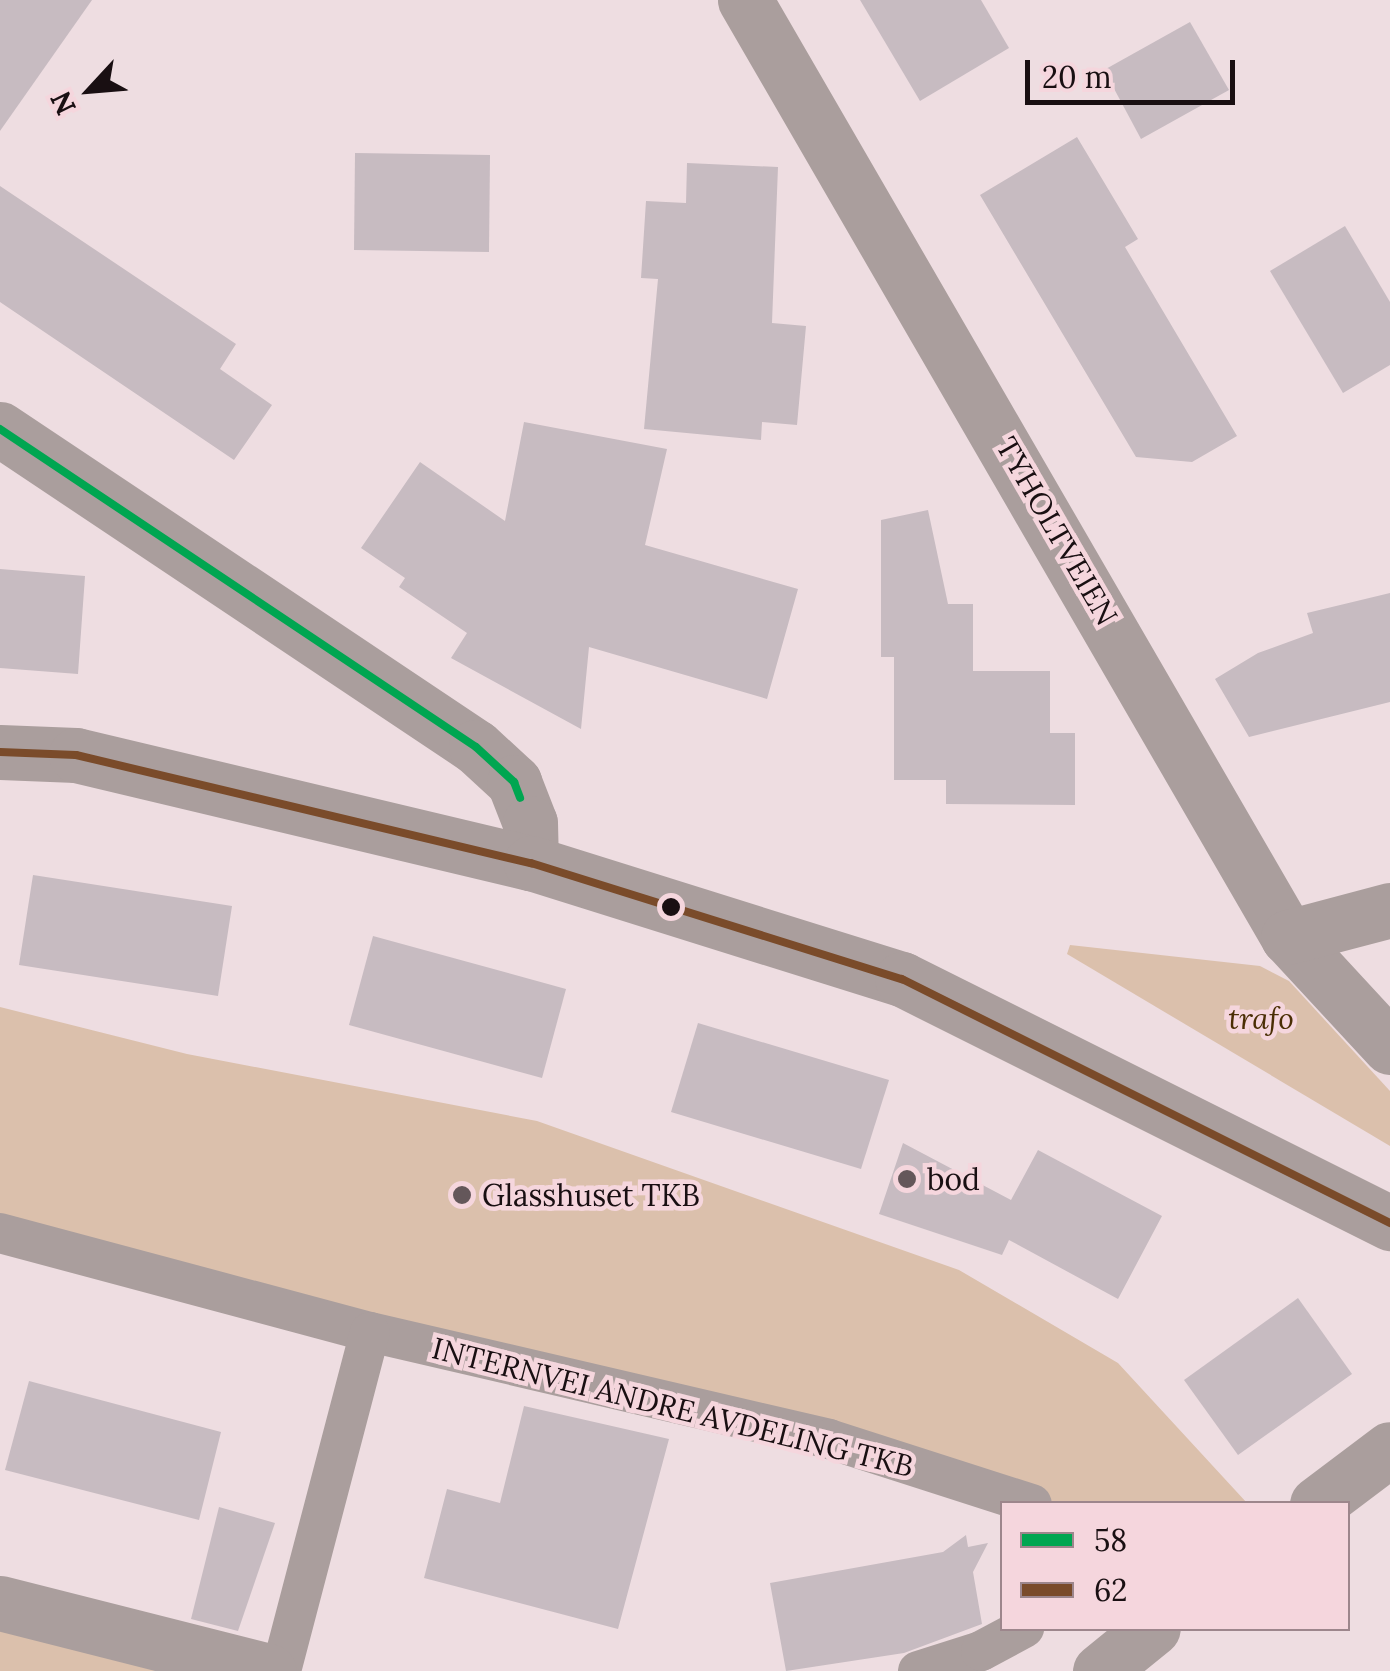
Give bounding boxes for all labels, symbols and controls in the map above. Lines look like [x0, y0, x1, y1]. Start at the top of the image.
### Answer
north arrow [40, 40, 140, 140]
scale bar [1030, 40, 1240, 102]
text: 20 m [1042, 58, 1111, 96]
text: N [42, 86, 84, 121]
street label: TYHOLTVEIEN [989, 431, 1125, 631]
unlabelled marker [661, 897, 681, 917]
park label: trafo [1228, 1000, 1294, 1036]
place label: bod [927, 1161, 980, 1197]
marker: bod [896, 1168, 918, 1190]
place label: Glasshuset TKB [482, 1177, 700, 1213]
marker: Glasshuset TKB [451, 1184, 473, 1206]
street label: INTERNVEI ANDRE AVDELING TKB [429, 1330, 917, 1484]
legend [1000, 1501, 1350, 1631]
text: 58 [1094, 1521, 1127, 1559]
text: 62 [1094, 1571, 1127, 1609]

